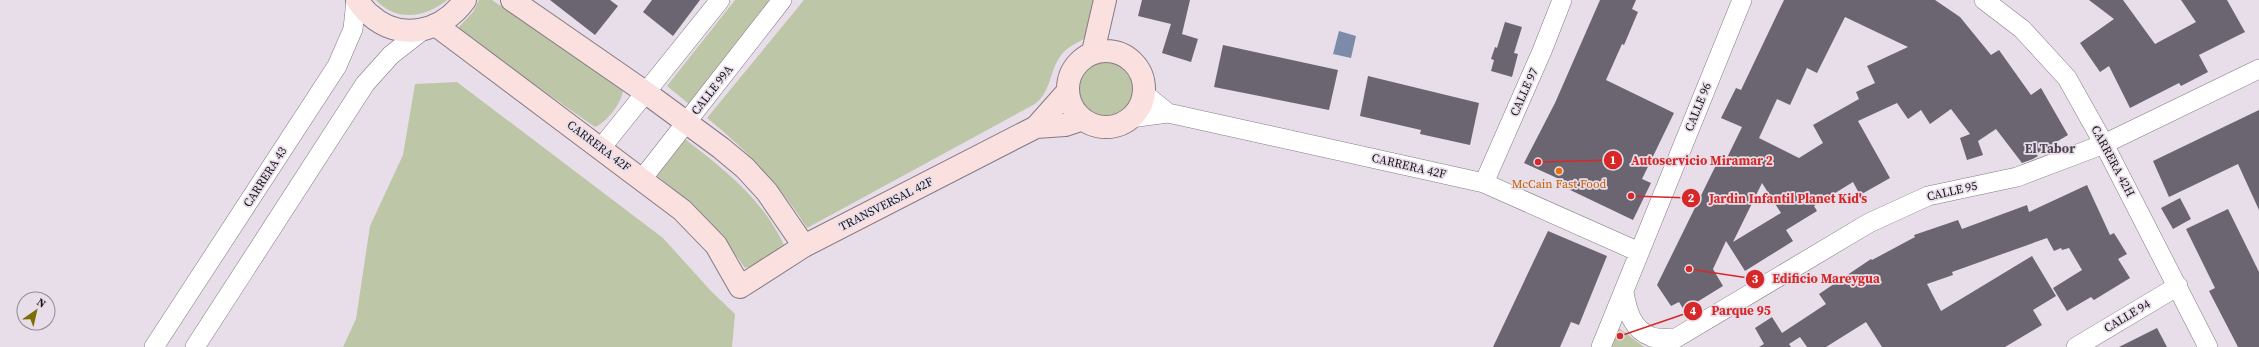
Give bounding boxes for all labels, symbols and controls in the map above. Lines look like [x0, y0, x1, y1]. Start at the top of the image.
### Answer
street label: CALLE 99A [687, 62, 737, 118]
street label: CALLE 97 [1506, 65, 1542, 119]
street label: CALLE 96 [1681, 80, 1715, 134]
street label: CARRERA 42F [564, 117, 634, 175]
street label: CARRERA 42H [2088, 123, 2138, 199]
district label: El Tabor [2025, 140, 2076, 157]
street label: CARRERA 43 [240, 144, 290, 210]
callout: Autoservicio Miramar 2 [1603, 148, 1781, 173]
street label: CARRERA 42F [1370, 150, 1448, 182]
text: 1 [1610, 152, 1616, 168]
text: Autoservicio Miramar 2 [1631, 152, 1773, 169]
marker: McCain Fast Food [1554, 166, 1564, 176]
street label: TRANSVERSAL 42F [836, 173, 936, 235]
place label: McCain Fast Food [1512, 176, 1607, 192]
street label: CALLE 95 [1925, 177, 1979, 205]
callout: Jardin Infantil Planet Kid's [1681, 186, 1875, 211]
text: 2 [1688, 190, 1695, 206]
text: Jardin Infantil Planet Kid's [1708, 190, 1867, 207]
callout: Edificio Mareygua [1745, 266, 1888, 291]
text: Edificio Mareygua [1772, 270, 1880, 287]
text: 3 [1752, 271, 1759, 287]
north arrow [16, 291, 56, 331]
text: N [34, 295, 49, 312]
street label: CALLE 94 [2101, 296, 2153, 336]
callout: Parque 95 [1683, 298, 1778, 323]
text: Parque 95 [1711, 302, 1771, 319]
text: 4 [1690, 303, 1697, 319]

